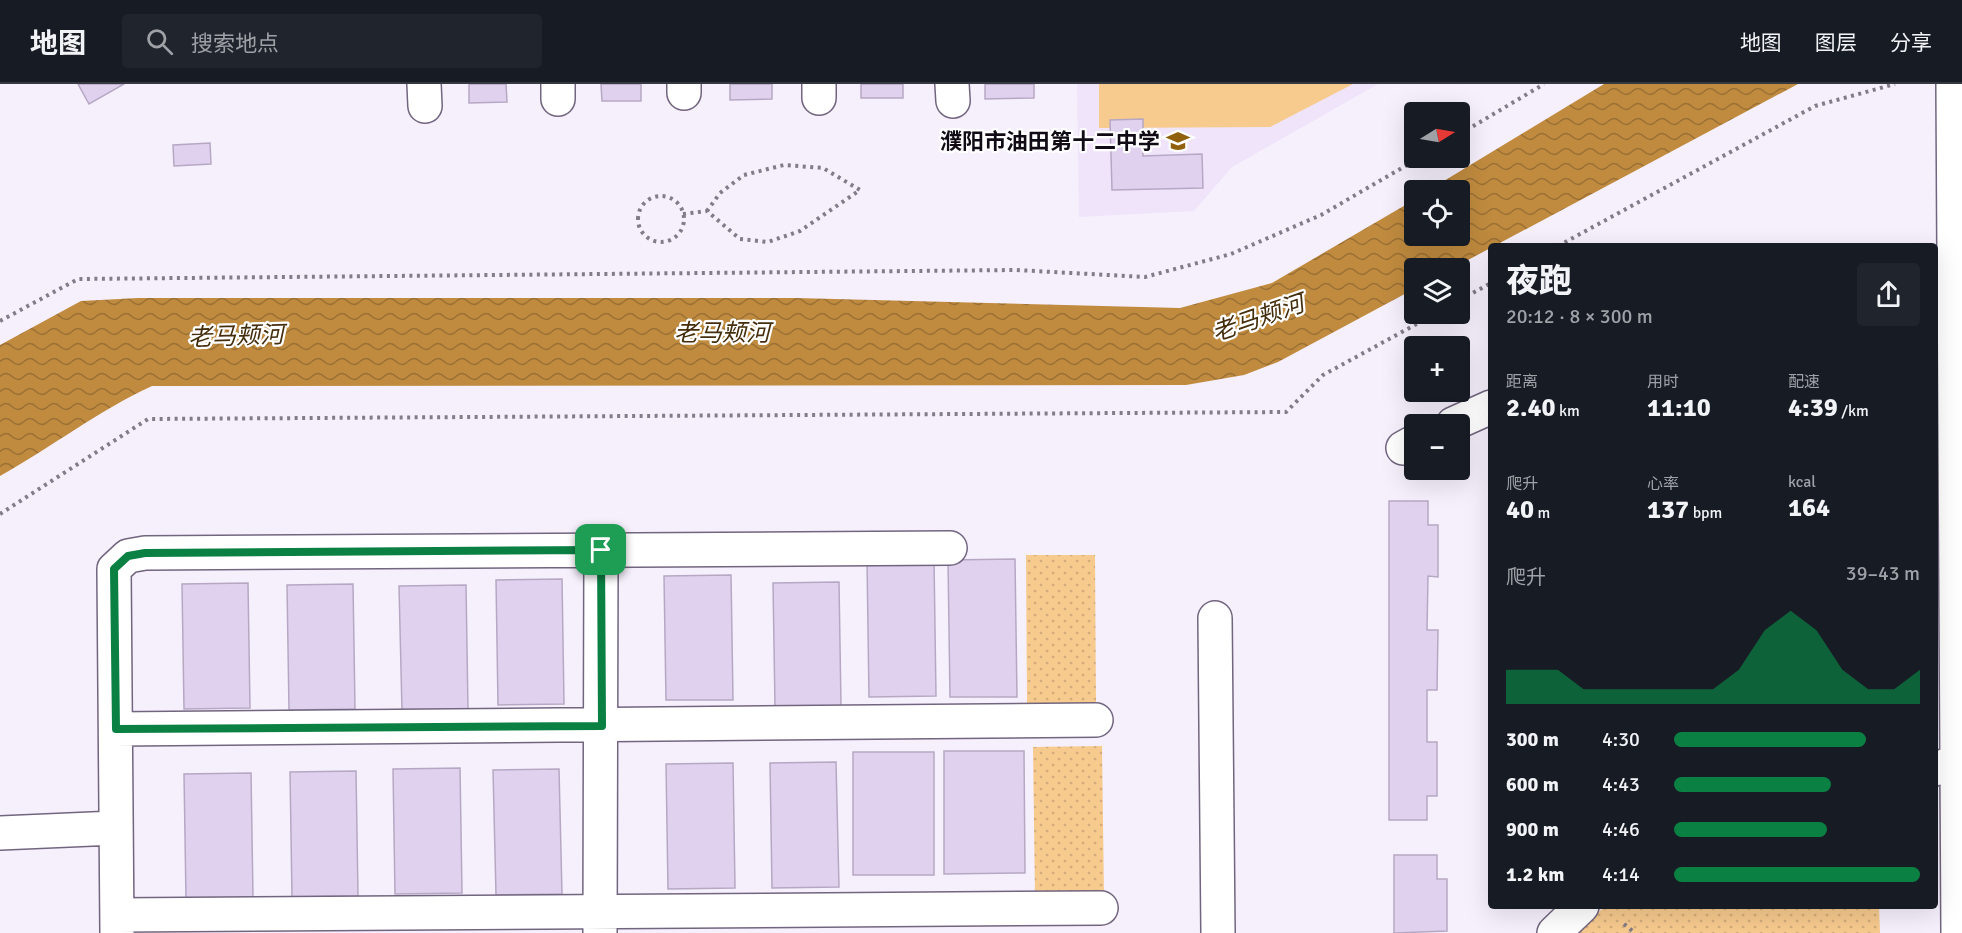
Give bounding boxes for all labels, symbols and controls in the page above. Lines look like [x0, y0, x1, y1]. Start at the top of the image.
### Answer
search box [122, 14, 542, 68]
icon: search [143, 25, 176, 58]
text: 地图 [30, 27, 86, 61]
text: 搜索地点 [191, 30, 279, 57]
text: 地图 [1740, 30, 1782, 56]
text: 图层 [1815, 30, 1857, 56]
text: 分享 [1890, 30, 1932, 56]
north arrow [1404, 102, 1470, 168]
map controls [1404, 102, 1470, 480]
place label: 濮阳市油田第十二中学 [940, 128, 1160, 155]
school or university icon: 濮阳市油田第十二中学 [1165, 128, 1191, 154]
button: locate [1404, 180, 1470, 246]
button: layers [1404, 258, 1470, 324]
text: 夜跑 [1506, 261, 1572, 302]
button: share [1857, 263, 1920, 326]
water label: 老马颊河 [1208, 287, 1312, 348]
text: 20:12 · 8 × 300 m [1506, 304, 1653, 329]
water label: 老马颊河 [674, 318, 774, 348]
water label: 老马颊河 [188, 319, 288, 353]
button: + [1404, 336, 1470, 402]
text: 距离 [1506, 372, 1538, 392]
text: 用时 [1647, 372, 1679, 392]
text: 配速 [1788, 372, 1820, 392]
text: 2.40 [1506, 392, 1556, 424]
text: 11:10 [1647, 392, 1711, 424]
text: 4:39 [1788, 392, 1838, 424]
text: km [1556, 401, 1580, 421]
text: /km [1838, 401, 1869, 421]
button: − [1404, 414, 1470, 480]
text: kcal [1788, 472, 1816, 492]
text: 爬升 [1506, 474, 1538, 494]
text: 心率 [1647, 474, 1679, 494]
text: 164 [1788, 492, 1830, 524]
text: 40 [1506, 494, 1534, 526]
text: 137 [1647, 494, 1689, 526]
text: m [1534, 503, 1550, 523]
text: bpm [1689, 503, 1722, 523]
pin [575, 524, 626, 575]
icon: arrive [584, 533, 617, 566]
text: 39–43 m [1846, 561, 1920, 586]
text: 爬升 [1506, 565, 1546, 590]
text: 300 m [1506, 727, 1559, 752]
text: 4:30 [1602, 727, 1640, 752]
text: 600 m [1506, 772, 1559, 797]
text: 4:43 [1602, 772, 1640, 797]
text: 900 m [1506, 817, 1559, 842]
text: 4:46 [1602, 817, 1640, 842]
text: 1.2 km [1506, 862, 1564, 887]
text: 4:14 [1602, 862, 1640, 887]

